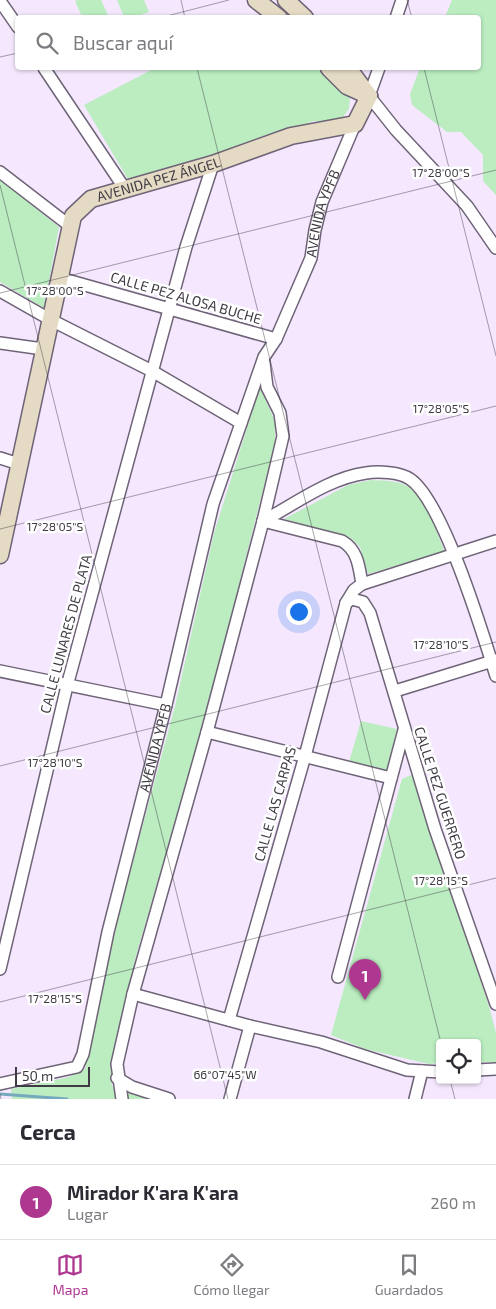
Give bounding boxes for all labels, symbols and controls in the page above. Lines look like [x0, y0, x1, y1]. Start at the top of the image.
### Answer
search box [15, 15, 481, 70]
icon: search [33, 29, 61, 57]
text: Buscar aquí [73, 31, 173, 54]
street label: AVENIDA PEZ ÁNGEL [95, 153, 223, 205]
text: 17°28'00"S [412, 165, 470, 179]
street label: AVENIDA YPFB [302, 167, 343, 259]
street label: CALLE PEZ ALOSA BUCHE [109, 268, 264, 327]
text: 17°28'00"S [26, 283, 84, 297]
text: 17°28'05"S [413, 401, 469, 415]
text: 17°28'05"S [27, 519, 83, 533]
street label: CALLE LUNARES DE PLATA [36, 552, 95, 715]
your location [286, 599, 312, 625]
text: 17°28'10"S [414, 637, 469, 651]
street label: AVENIDA YPFB [135, 701, 174, 794]
street label: CALLE PEZ GUERRERO [411, 724, 470, 861]
street label: CALLE LAS CARPAS [250, 744, 299, 863]
text: 17°28'10"S [28, 755, 83, 769]
text: 17°28'15"S [414, 873, 468, 887]
pin: 1 [349, 959, 381, 1000]
text: 17°28'15"S [28, 991, 82, 1005]
map controls [436, 1039, 481, 1084]
button: locate [436, 1039, 481, 1084]
scale bar [15, 1064, 90, 1087]
text: 50 m [22, 1067, 53, 1084]
text: 66°07'45"W [193, 1067, 257, 1081]
text: Cerca [20, 1119, 76, 1144]
text: Mirador K'ara K'ara [67, 1181, 239, 1204]
text: 1 [33, 1193, 39, 1212]
text: 260 m [431, 1193, 476, 1212]
text: Lugar [67, 1204, 108, 1223]
tab: Mapa [53, 1251, 88, 1298]
tab: Cómo llegar [193, 1251, 270, 1298]
tab: Guardados [375, 1251, 443, 1298]

